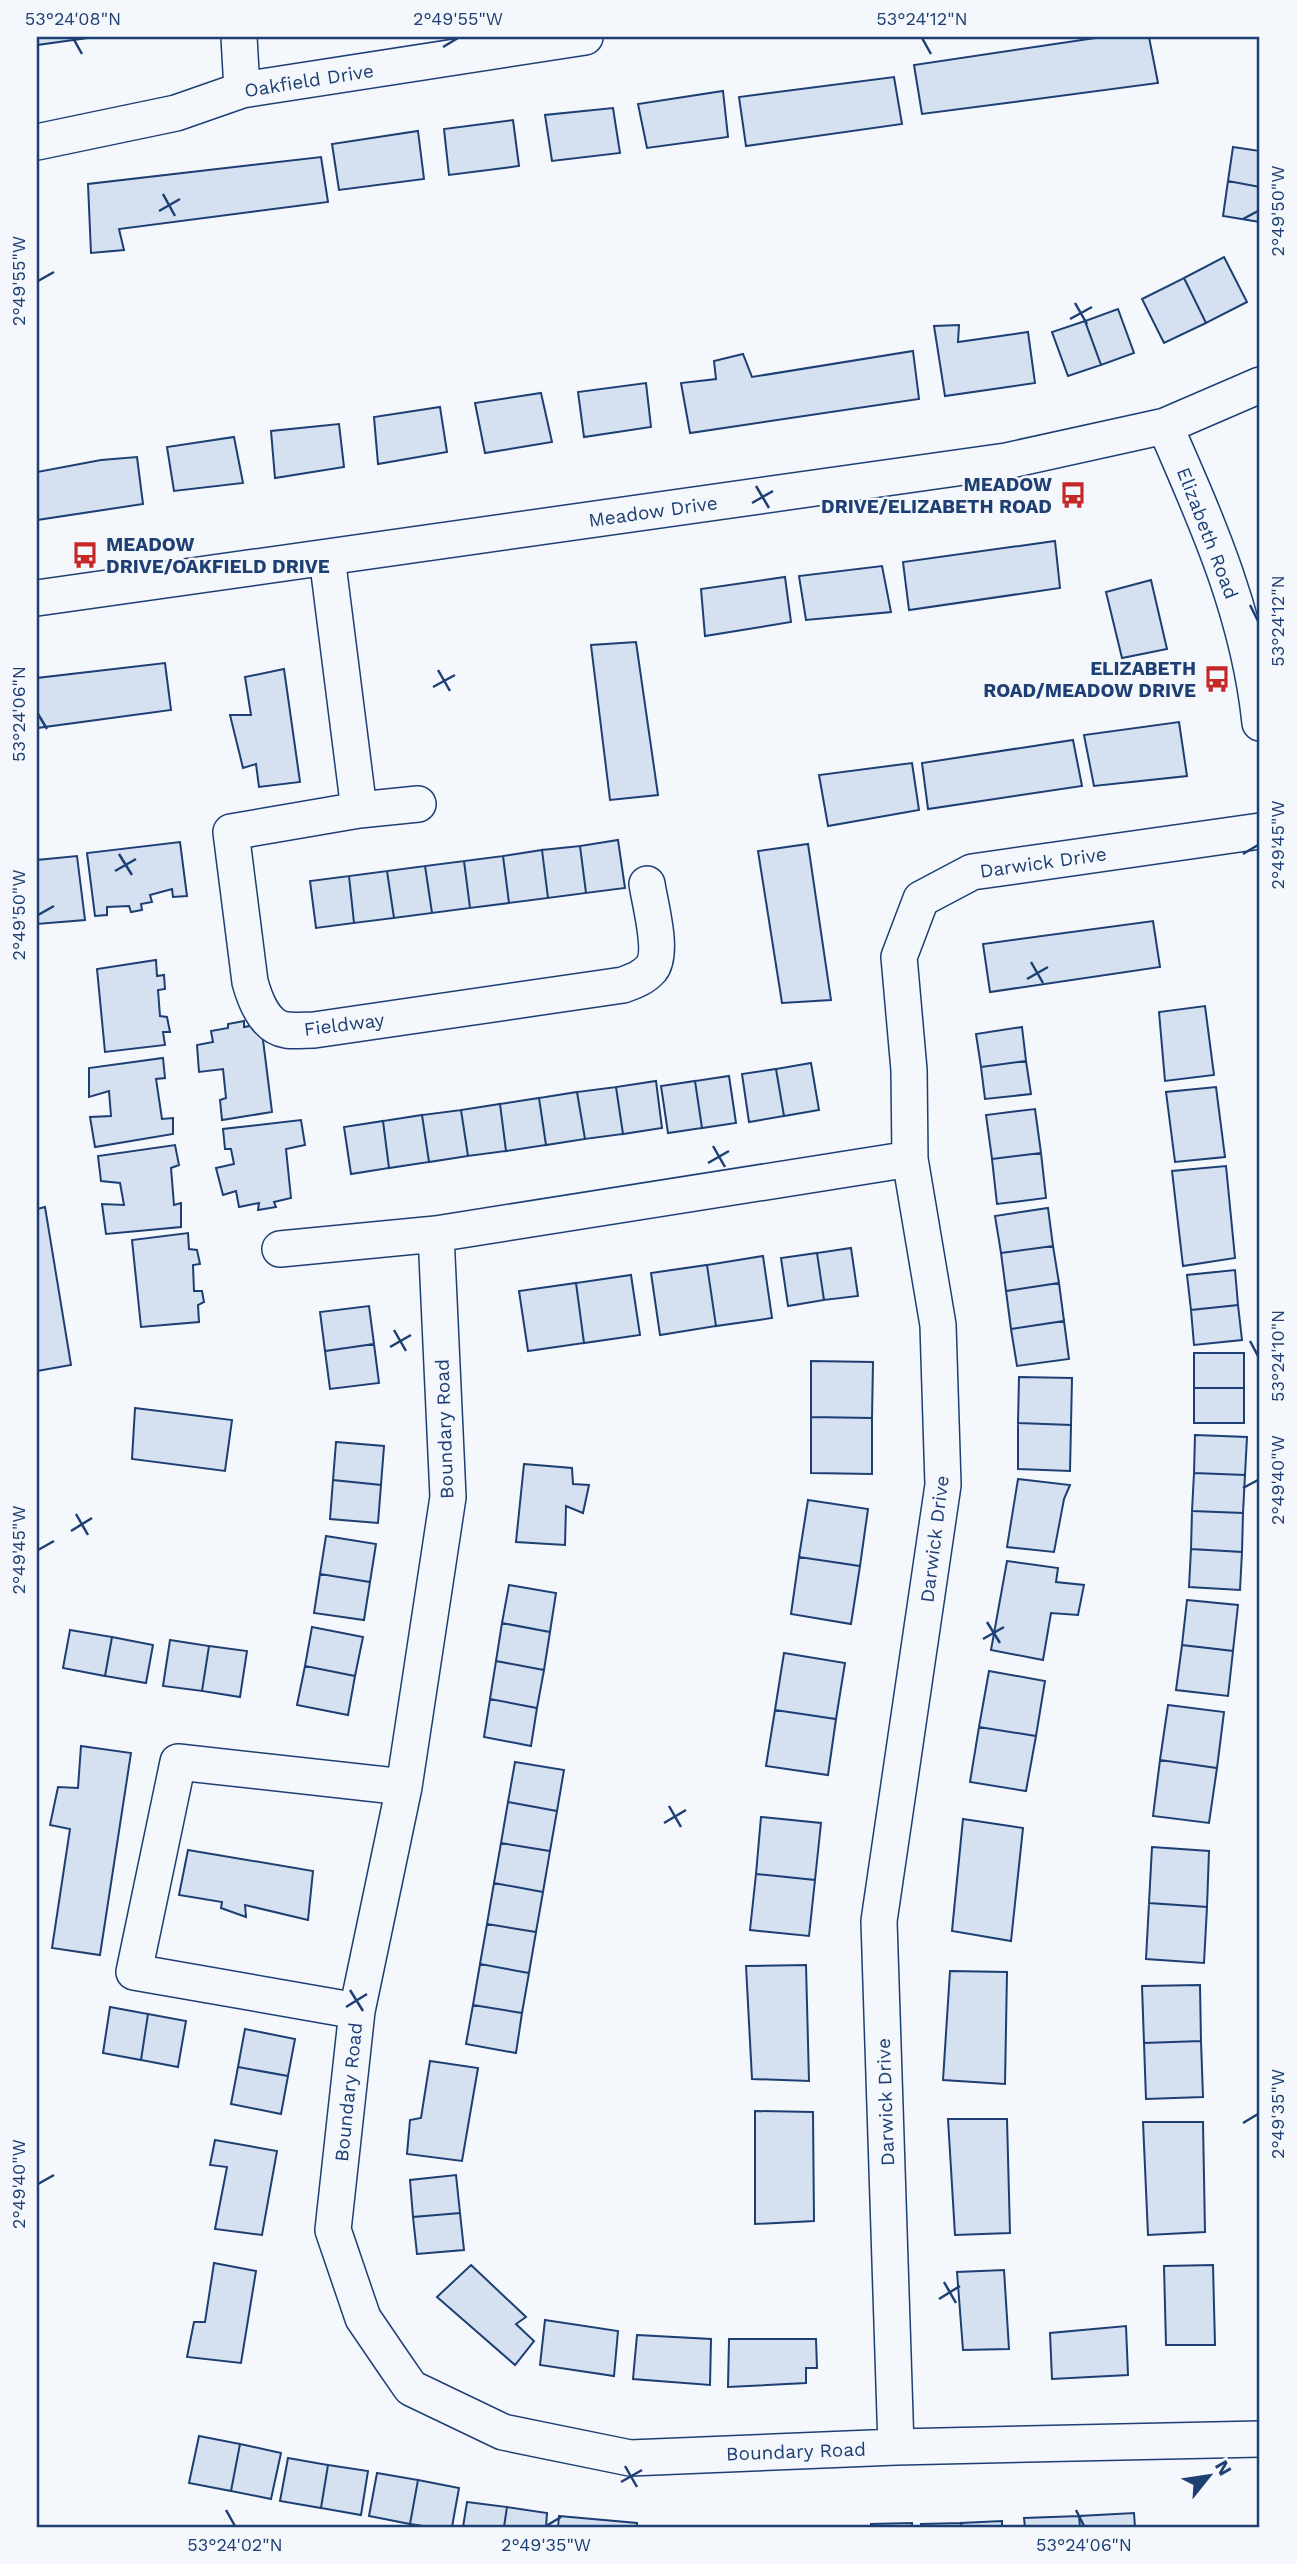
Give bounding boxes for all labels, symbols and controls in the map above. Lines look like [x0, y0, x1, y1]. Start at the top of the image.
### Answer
text: 53°24'08"N [25, 8, 121, 29]
text: 2°49'55"W [413, 8, 503, 29]
text: 53°24'12"N [876, 8, 968, 29]
street label: Oakfield Drive [243, 59, 375, 102]
text: 2°49'50"W [1267, 166, 1288, 256]
text: 2°49'55"W [8, 236, 29, 326]
street label: Elizabeth Road [1172, 464, 1243, 602]
place label: MEADOW DRIVE/ELIZABETH ROAD [821, 473, 1052, 518]
bus stop icon: MEADOW DRIVE/ELIZABETH ROAD [1058, 480, 1088, 510]
street label: Meadow Drive [587, 491, 719, 532]
place label: MEADOW DRIVE/OAKFIELD DRIVE [106, 533, 330, 578]
bus stop icon: MEADOW DRIVE/OAKFIELD DRIVE [70, 540, 100, 570]
text: 53°24'12"N [1267, 575, 1288, 667]
place label: ELIZABETH ROAD/MEADOW DRIVE [983, 657, 1196, 702]
bus stop icon: ELIZABETH ROAD/MEADOW DRIVE [1202, 664, 1232, 694]
text: 53°24'06"N [8, 666, 29, 762]
text: 2°49'45"W [1267, 800, 1288, 890]
street label: Darwick Drive [978, 842, 1108, 883]
text: 2°49'50"W [8, 870, 29, 960]
street label: Fieldway [302, 1008, 386, 1041]
text: 53°24'10"N [1267, 1310, 1288, 1402]
street label: Boundary Road [431, 1359, 458, 1499]
text: 2°49'40"W [1267, 1435, 1288, 1525]
street label: Darwick Drive [915, 1474, 954, 1604]
text: 2°49'45"W [8, 1505, 29, 1595]
street label: Boundary Road [330, 2021, 367, 2163]
street label: Darwick Drive [872, 2038, 899, 2166]
text: 2°49'35"W [1267, 2069, 1288, 2159]
text: 2°49'40"W [8, 2139, 29, 2229]
street label: Boundary Road [726, 2438, 866, 2465]
north arrow [1174, 2442, 1244, 2512]
text: N [1210, 2456, 1237, 2480]
text: 53°24'02"N [187, 2534, 283, 2555]
text: 2°49'35"W [501, 2534, 591, 2555]
text: 53°24'06"N [1036, 2534, 1132, 2555]

